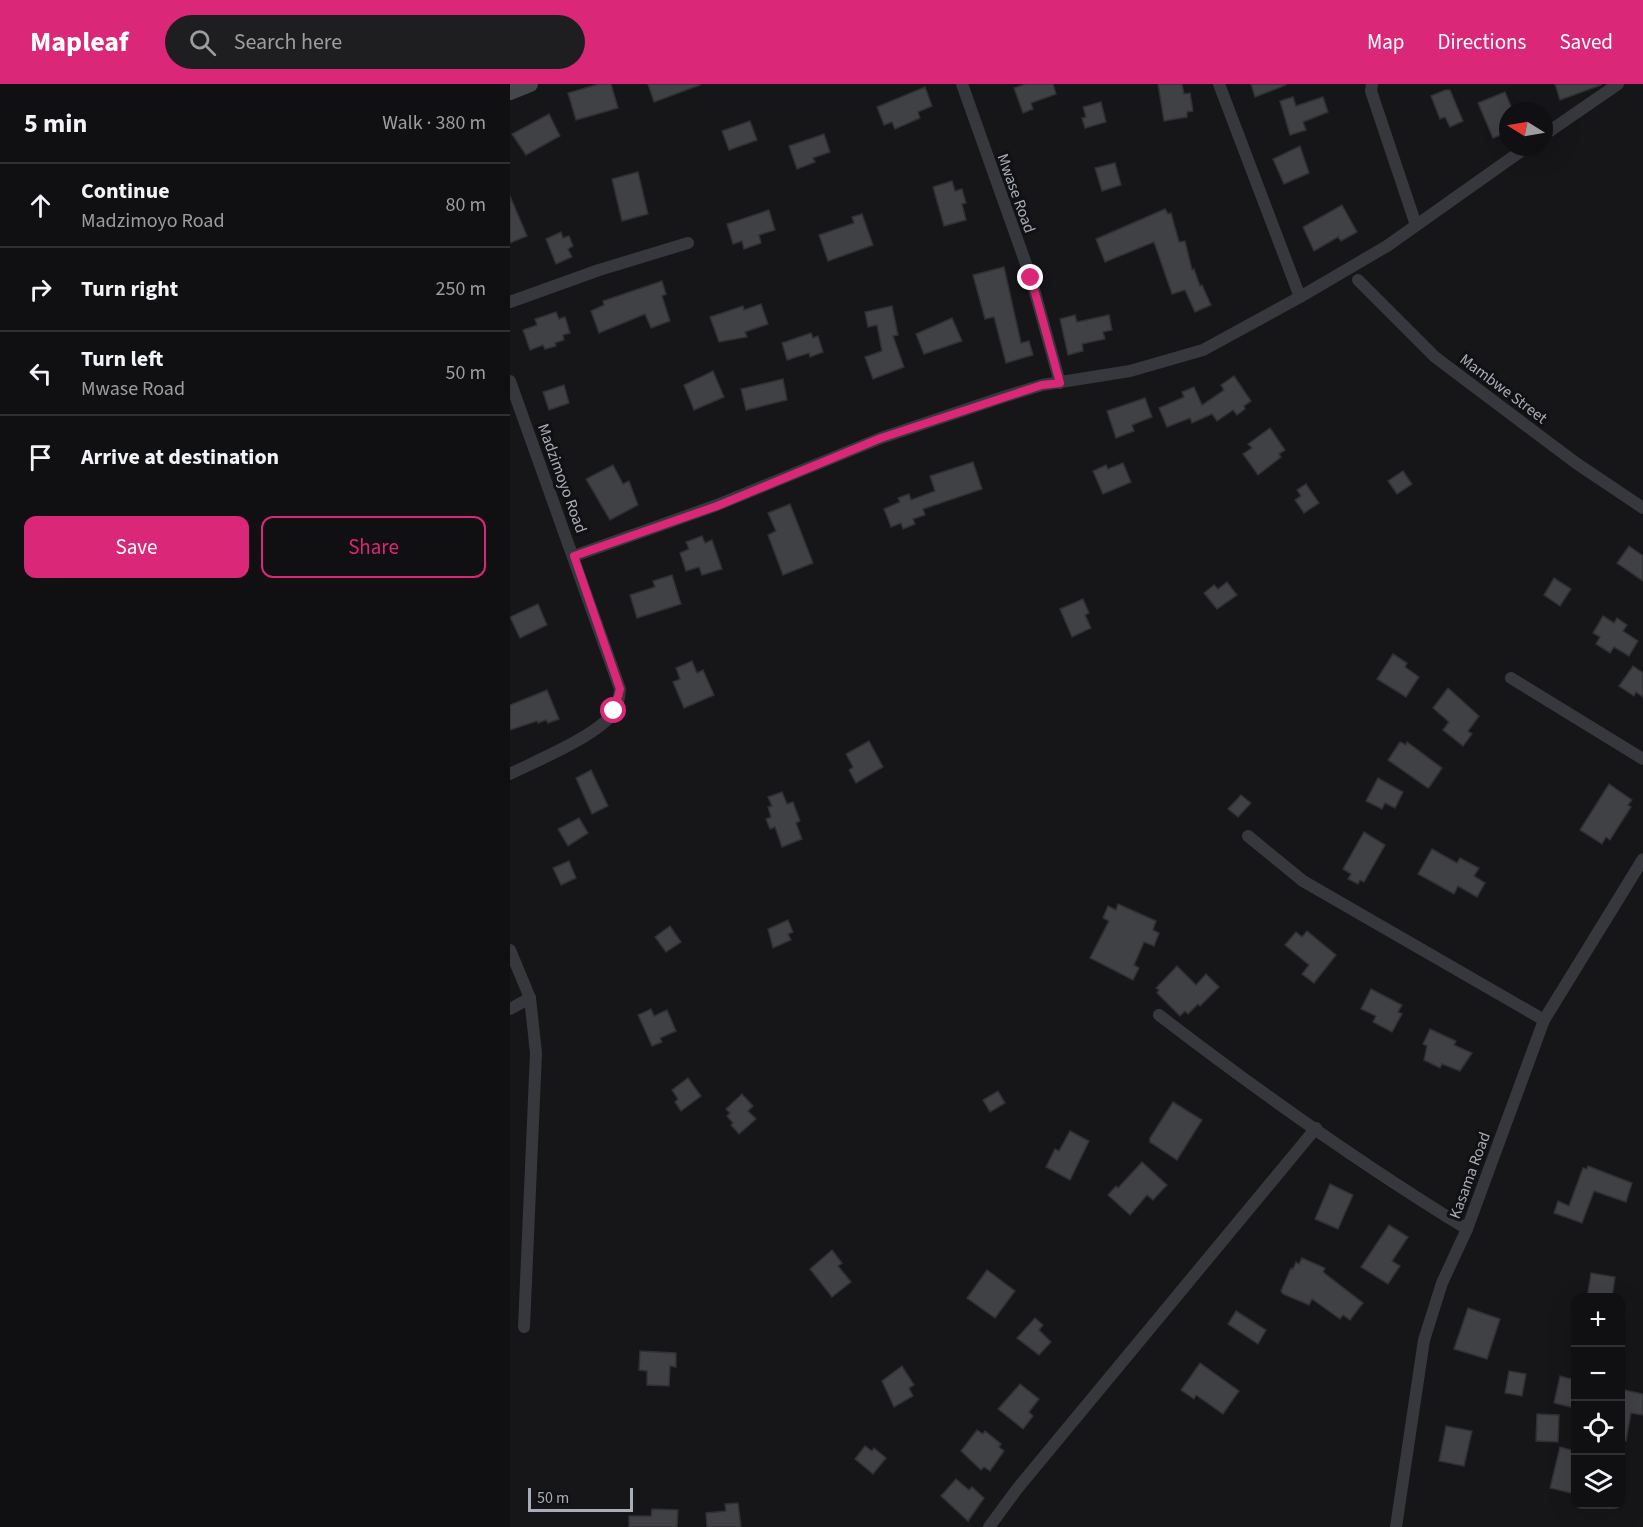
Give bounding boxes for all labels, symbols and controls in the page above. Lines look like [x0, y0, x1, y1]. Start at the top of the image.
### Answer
search box [165, 15, 585, 69]
text: Mapleaf [30, 22, 129, 62]
icon: search [186, 26, 219, 59]
text: Search here [234, 26, 342, 58]
text: Map [1367, 27, 1405, 57]
text: Directions [1438, 27, 1526, 57]
text: Saved [1559, 27, 1613, 57]
north arrow [1499, 102, 1553, 156]
text: 5 min [24, 105, 87, 142]
text: Walk · 380 m [382, 109, 486, 137]
street label: Mwase Road [991, 150, 1041, 236]
text: Continue [81, 175, 170, 207]
icon: ahead [24, 189, 57, 222]
text: 80 m [446, 191, 486, 219]
text: Madzimoyo Road [81, 207, 225, 235]
route end [1017, 264, 1043, 290]
icon: right [24, 273, 57, 306]
text: Turn right [81, 273, 178, 305]
text: 250 m [436, 275, 486, 303]
text: Turn left [81, 343, 163, 375]
street label: Mambwe Street [1455, 349, 1552, 429]
icon: left [24, 357, 57, 390]
text: 50 m [446, 359, 486, 387]
text: Mwase Road [81, 375, 185, 403]
street label: Madzimoyo Road [532, 421, 592, 536]
icon: arrive [24, 441, 57, 474]
text: Arrive at destination [81, 441, 279, 473]
button: Save [24, 516, 249, 578]
button: Share [261, 516, 486, 578]
route start [600, 697, 626, 723]
street label: Kasama Road [1444, 1129, 1496, 1222]
map controls [1571, 1293, 1625, 1509]
button: + [1571, 1293, 1625, 1347]
button: − [1571, 1347, 1625, 1401]
button: locate [1571, 1401, 1625, 1455]
button: layers [1571, 1455, 1625, 1509]
scale bar [528, 1485, 633, 1512]
text: 50 m [537, 1487, 569, 1509]

